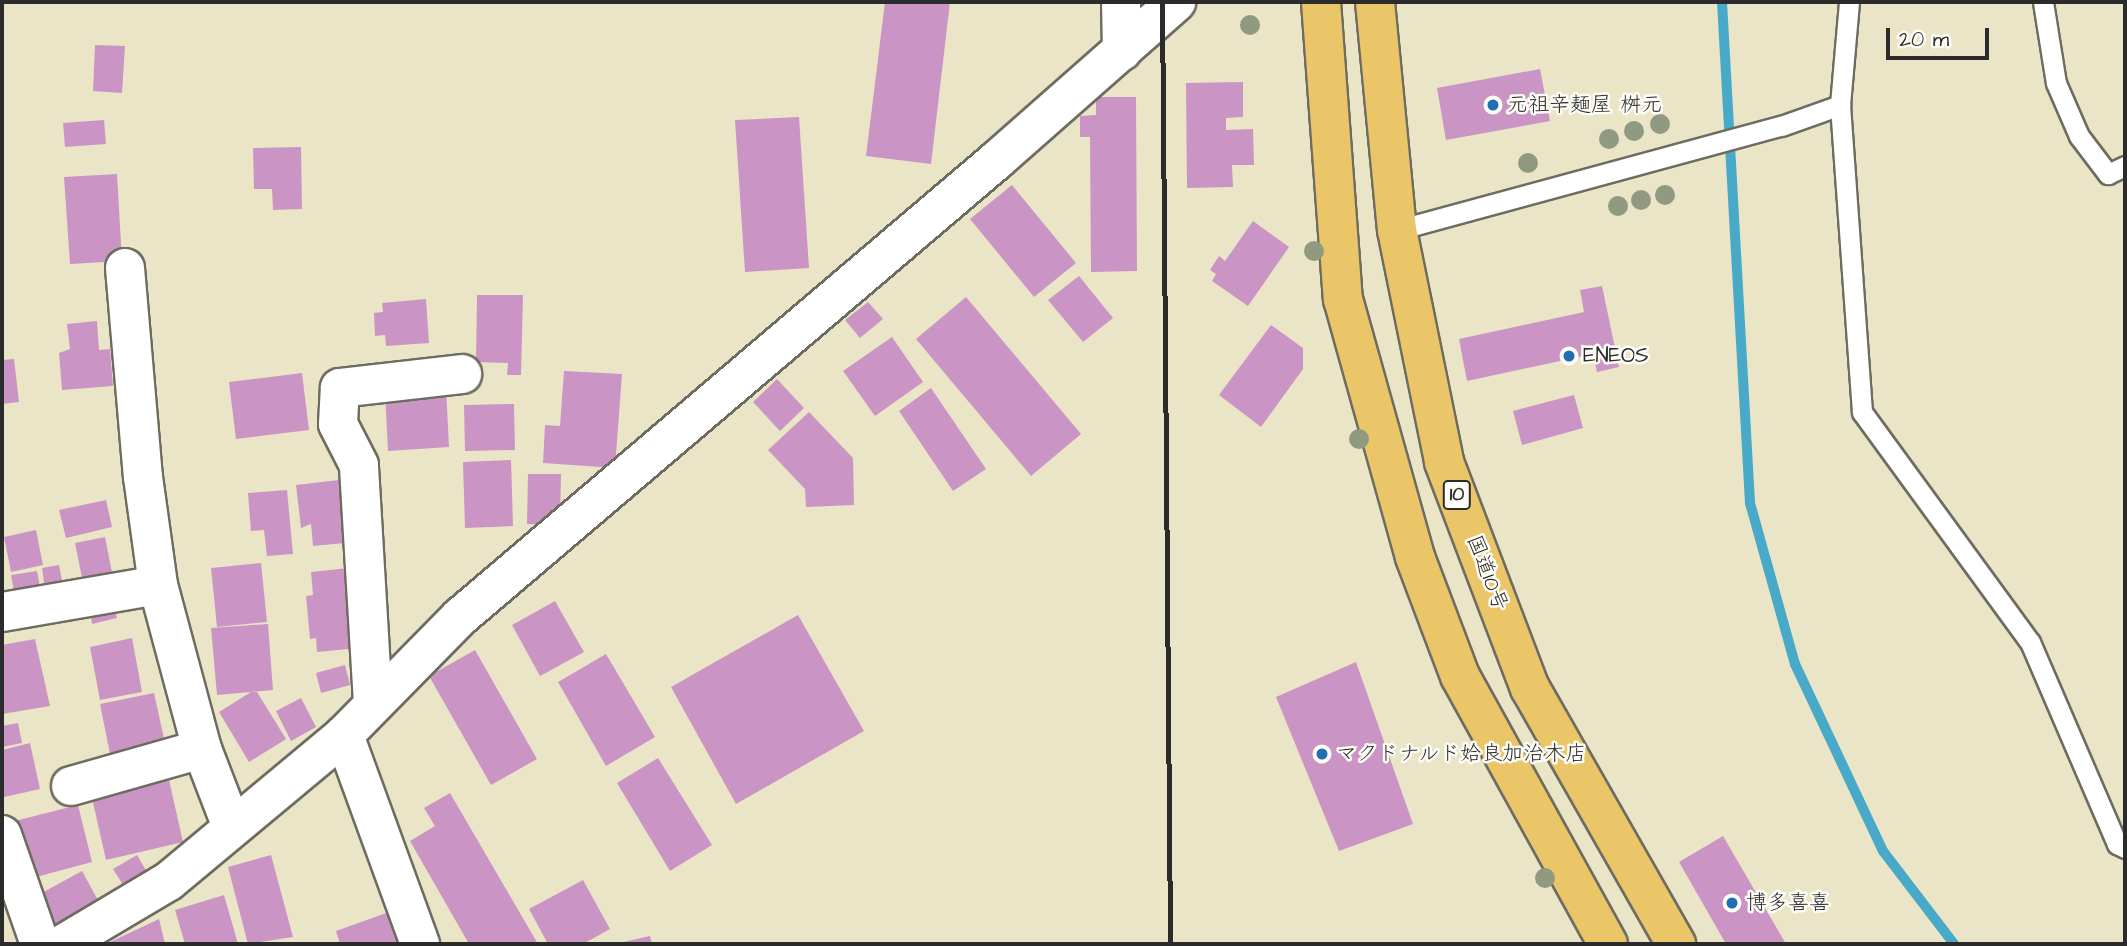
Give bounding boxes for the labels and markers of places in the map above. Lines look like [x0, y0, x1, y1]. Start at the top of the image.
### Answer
place label: 元祖辛麺屋 桝元 [1507, 92, 1662, 118]
marker: 元祖辛麺屋 桝元 [1485, 97, 1501, 113]
place label: ENEOS [1583, 343, 1649, 369]
marker: ENEOS [1561, 348, 1577, 364]
place label: マクドナルド姶良加治木店 [1336, 741, 1588, 767]
marker: マクドナルド姶良加治木店 [1314, 746, 1330, 762]
place label: 博多喜喜 [1746, 890, 1830, 916]
marker: 博多喜喜 [1724, 895, 1740, 911]

